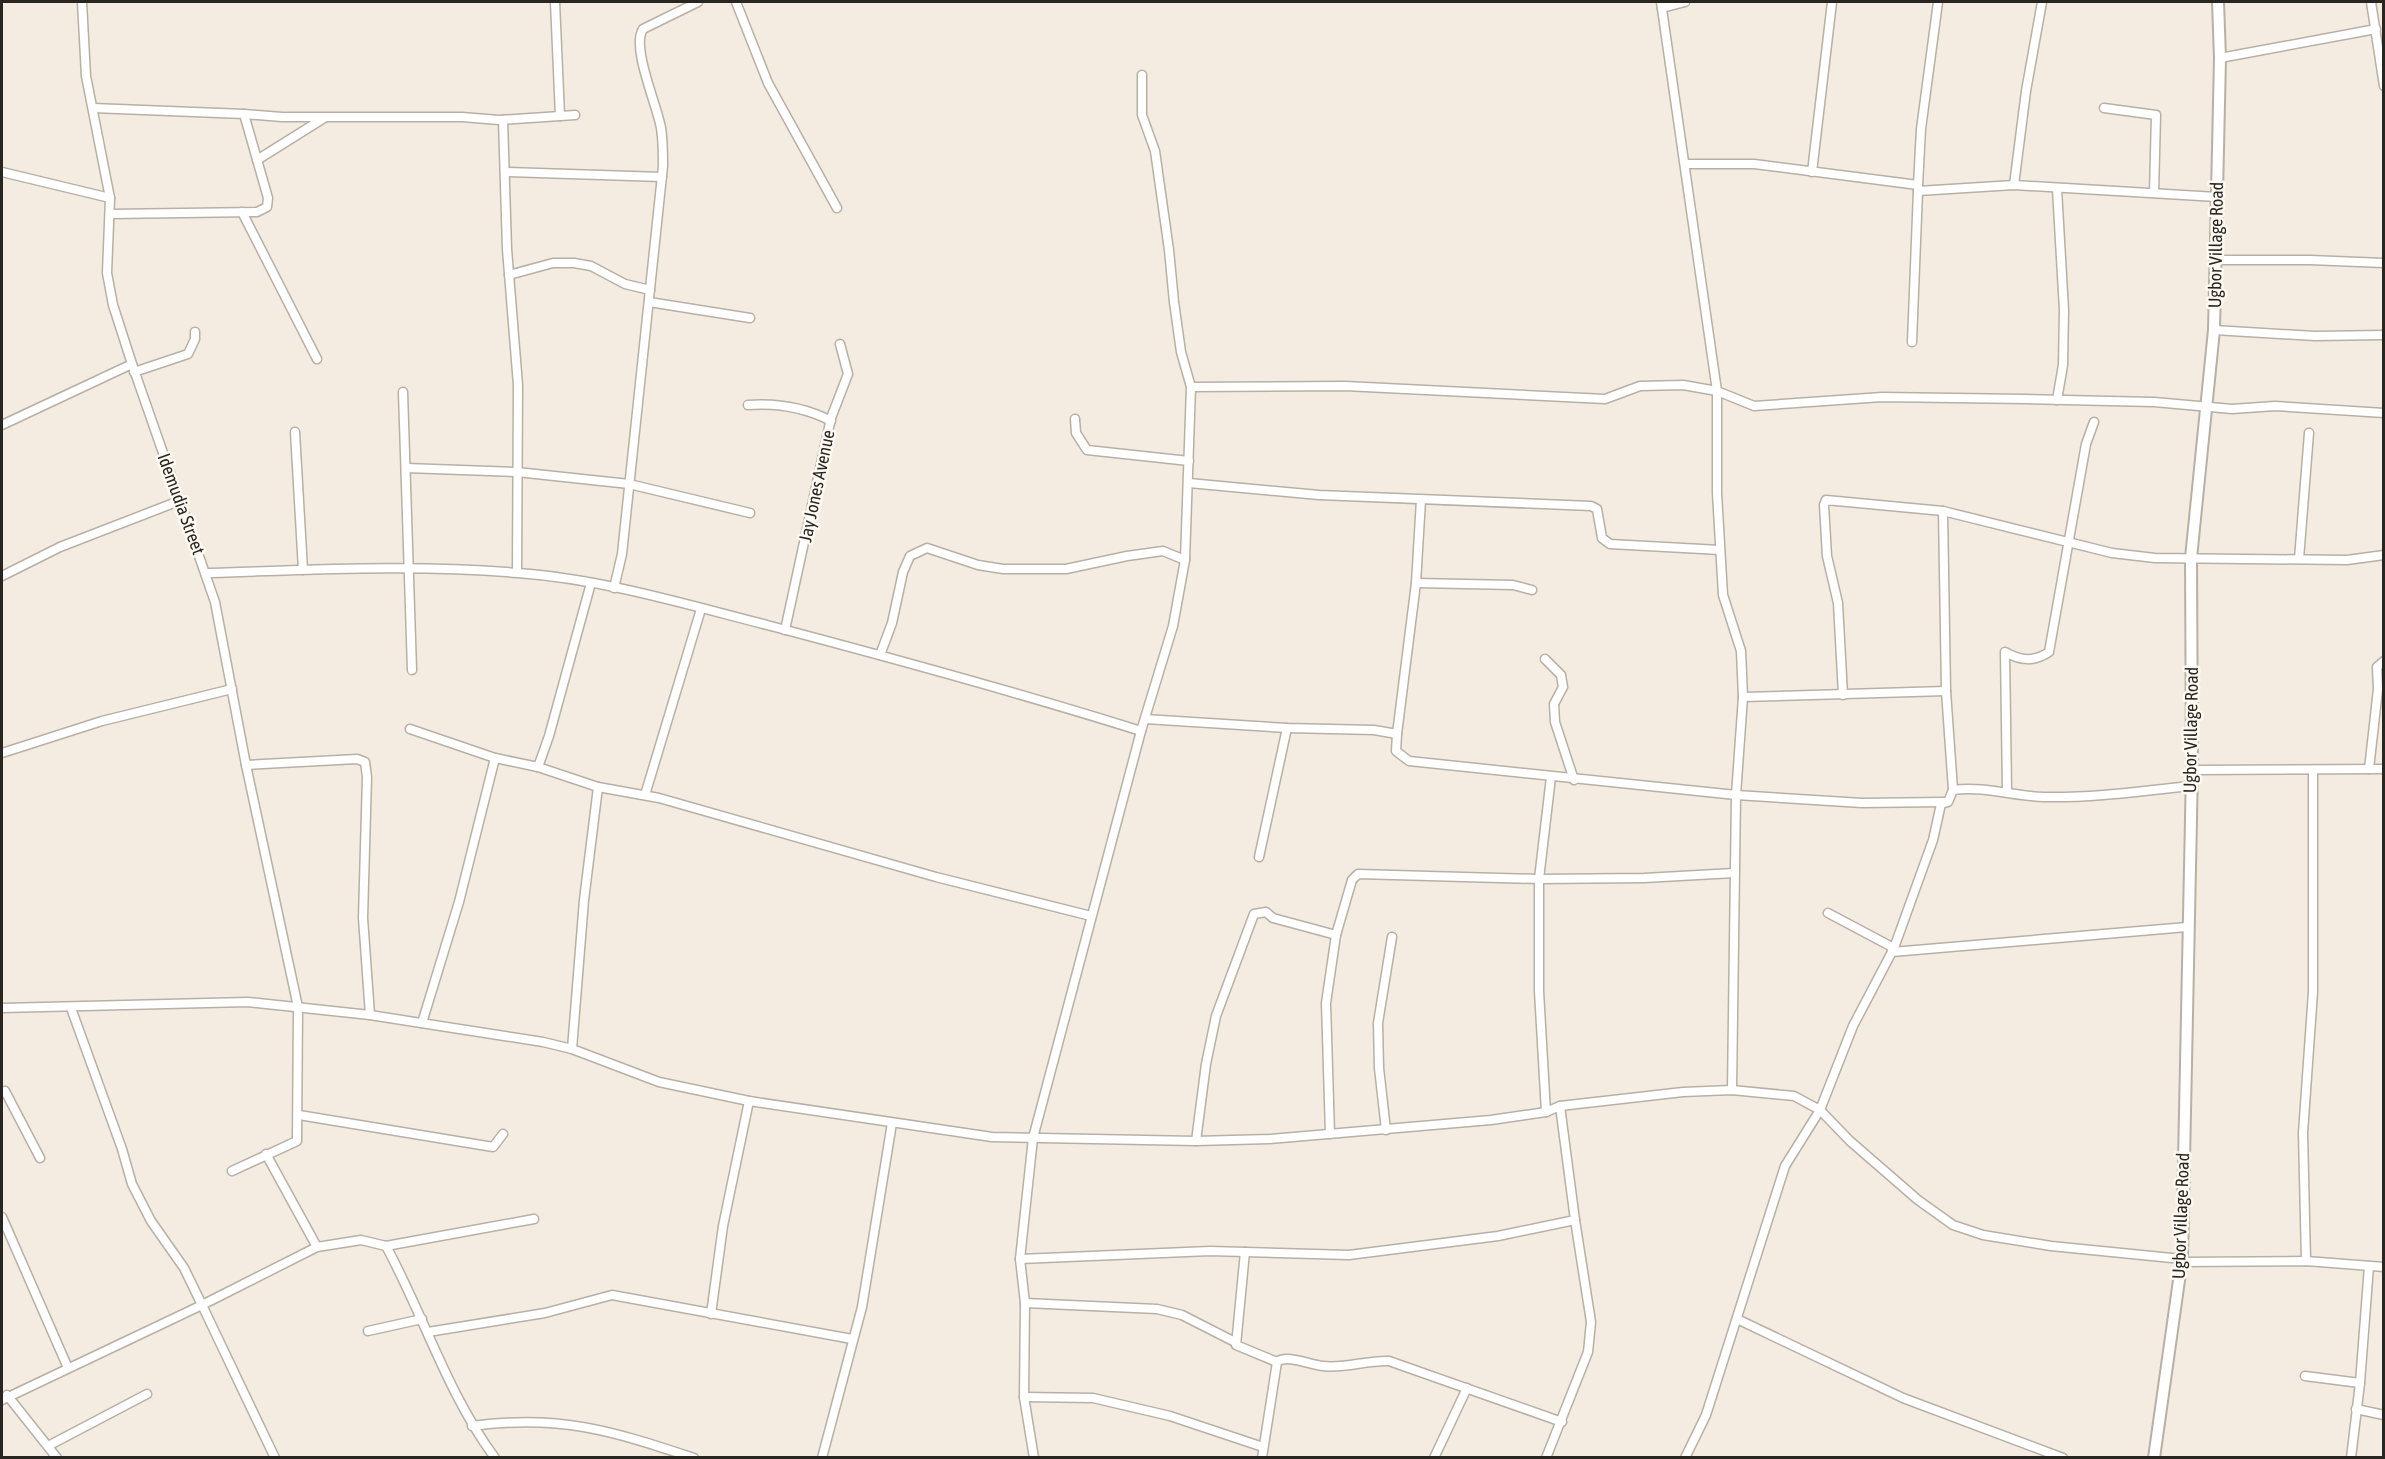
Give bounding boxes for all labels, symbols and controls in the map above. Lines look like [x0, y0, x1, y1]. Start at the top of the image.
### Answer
street label: Ugbor Village Road [2204, 182, 2227, 308]
street label: Jay Jones Avenue [794, 428, 839, 544]
street label: Idemudia Street [153, 450, 209, 557]
street label: Ugbor Village Road [2179, 667, 2202, 793]
street label: Ugbor Village Road [2168, 1152, 2193, 1280]

